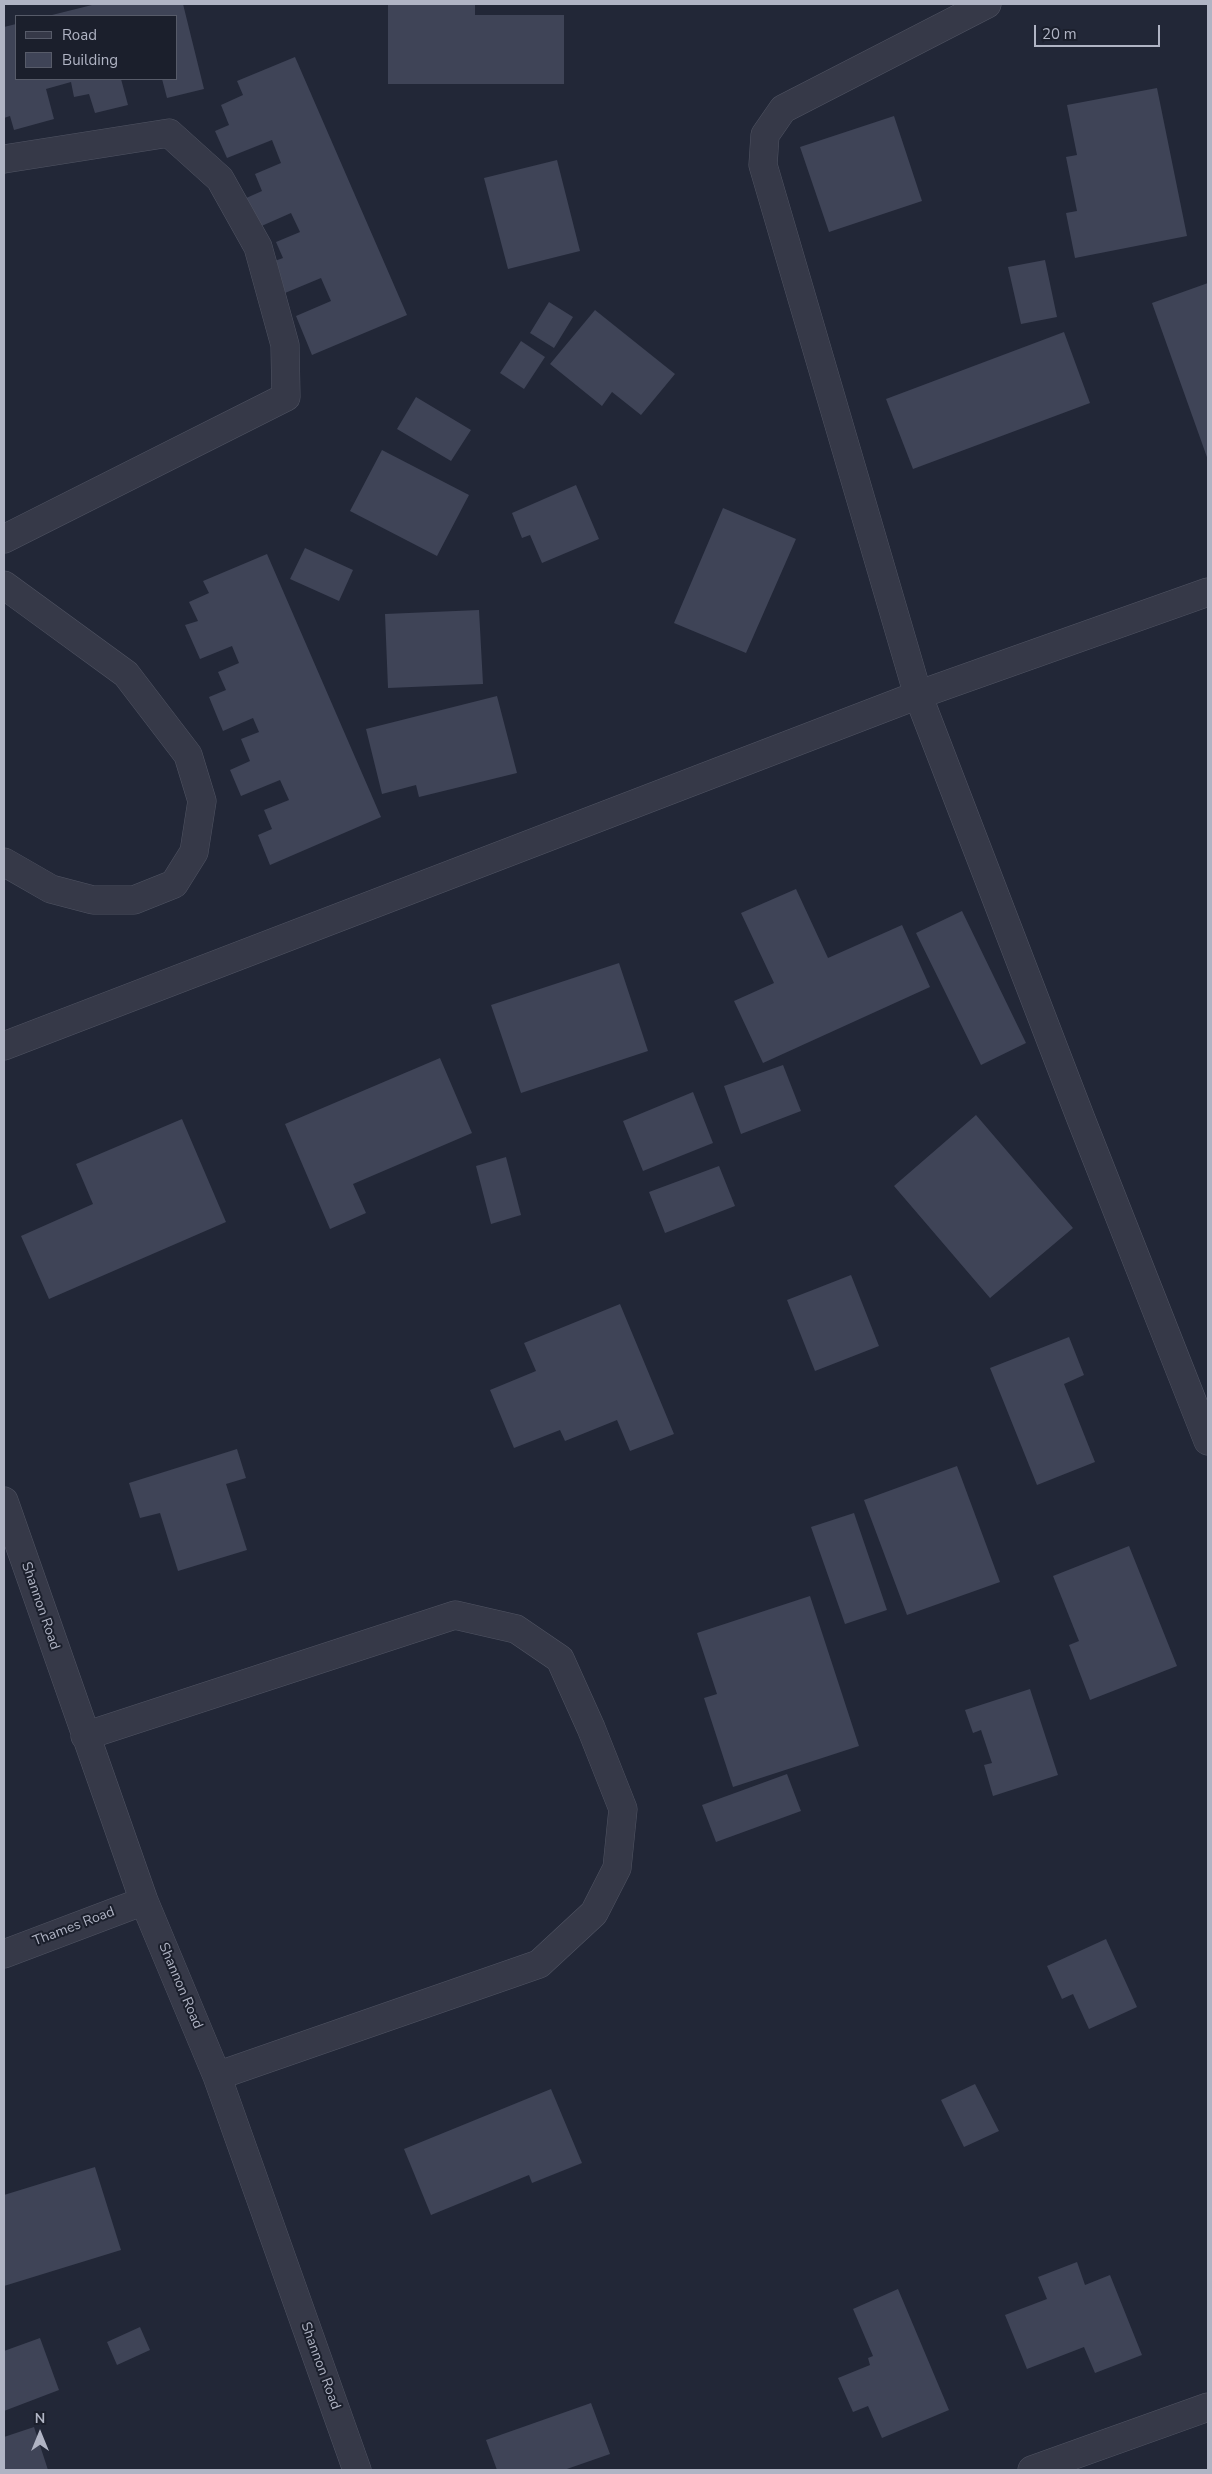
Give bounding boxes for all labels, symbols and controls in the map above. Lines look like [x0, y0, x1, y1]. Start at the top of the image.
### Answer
legend [15, 15, 178, 80]
scale bar [1037, 15, 1163, 47]
text: 20 m [1042, 24, 1077, 44]
text: Road [62, 25, 97, 45]
text: Building [62, 50, 118, 70]
street label: Shannon Road [17, 1560, 63, 1652]
street label: Thames Road [31, 1904, 117, 1950]
street label: Shannon Road [154, 1940, 206, 2032]
street label: Shannon Road [296, 2320, 344, 2412]
north arrow [15, 2409, 65, 2459]
text: N [35, 2409, 45, 2428]

